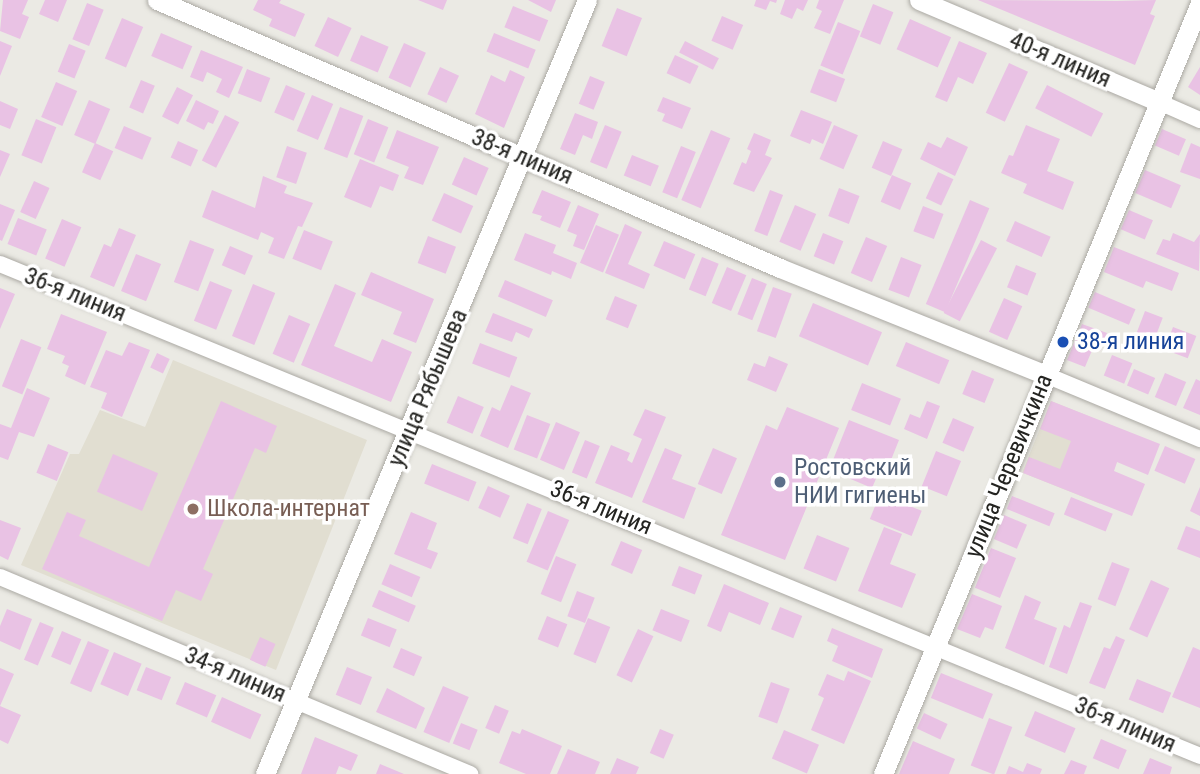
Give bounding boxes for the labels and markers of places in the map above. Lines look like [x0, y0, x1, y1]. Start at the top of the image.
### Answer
place label: 38-я линия [1077, 328, 1184, 356]
marker: 38-я линия [1055, 334, 1071, 350]
place label: Ростовский НИИ гигиены [794, 454, 926, 510]
marker: Ростовский НИИ гигиены [772, 474, 788, 490]
place label: Школа-интернат [207, 495, 370, 523]
marker: Школа-интернат [185, 501, 201, 517]

